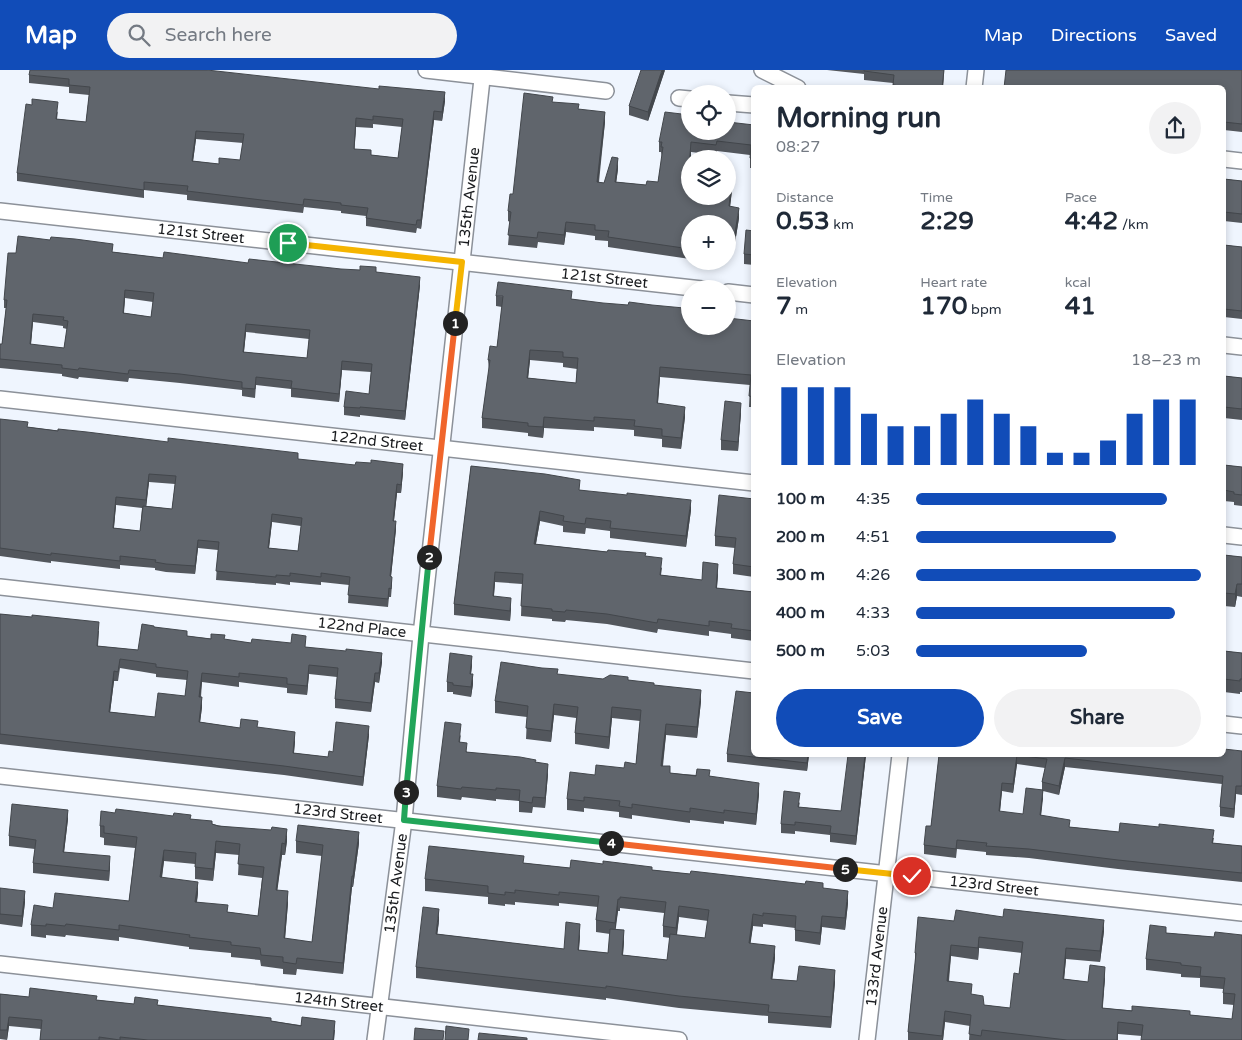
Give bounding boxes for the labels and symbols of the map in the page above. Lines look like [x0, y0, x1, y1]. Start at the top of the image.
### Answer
street label: 135th Avenue [455, 146, 483, 248]
street label: 121st Street [156, 220, 246, 247]
pin [267, 222, 309, 264]
street label: 121st Street [560, 264, 649, 292]
pin: 1 [442, 310, 468, 336]
street label: 122nd Street [329, 427, 424, 455]
pin: 2 [416, 544, 442, 570]
street label: 122nd Place [316, 613, 407, 641]
pin: 3 [394, 780, 418, 804]
street label: 123rd Street [292, 799, 384, 827]
pin: 4 [598, 830, 624, 856]
street label: 135th Avenue [380, 832, 411, 934]
pin [891, 855, 933, 897]
pin: 5 [832, 856, 858, 882]
street label: 123rd Street [948, 872, 1040, 900]
street label: 133rd Avenue [862, 905, 891, 1008]
street label: 124th Street [293, 988, 385, 1016]

